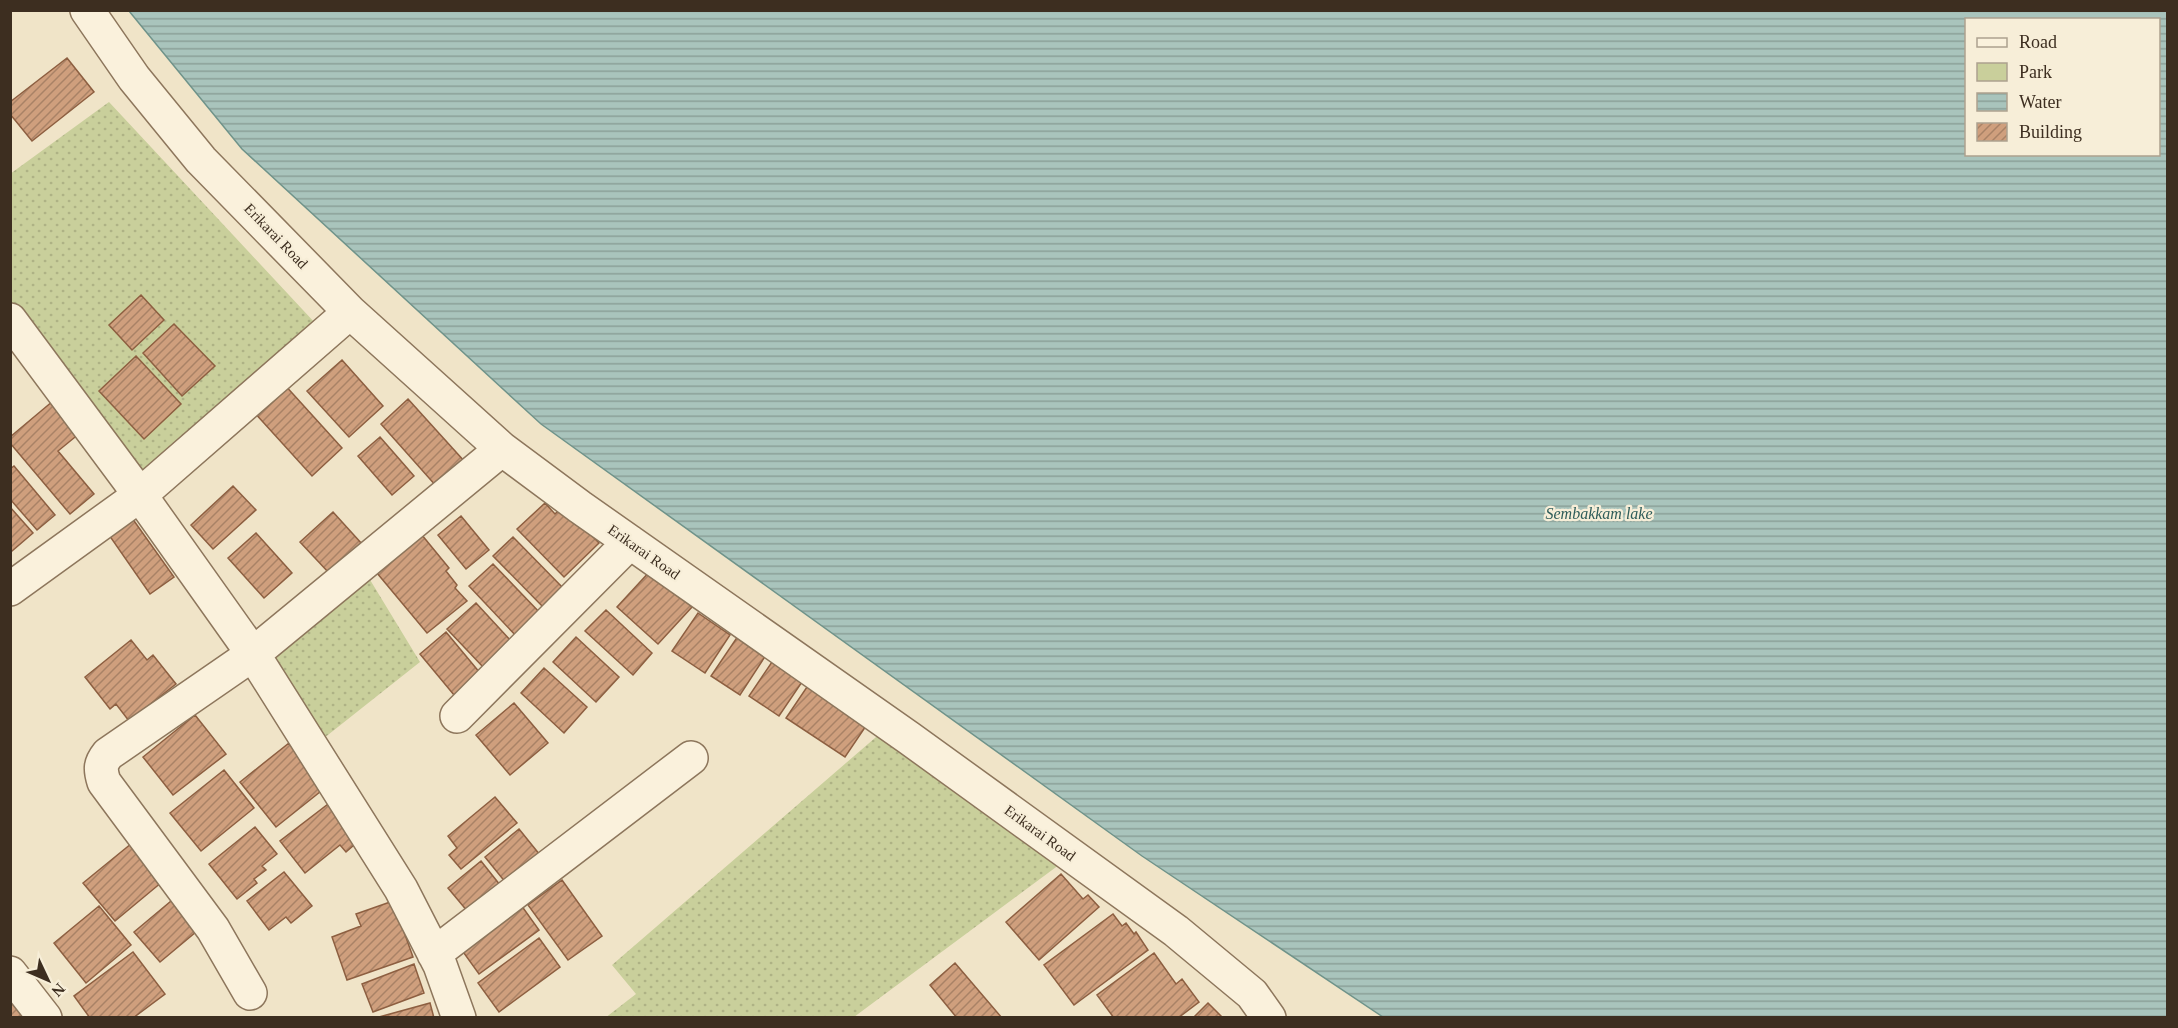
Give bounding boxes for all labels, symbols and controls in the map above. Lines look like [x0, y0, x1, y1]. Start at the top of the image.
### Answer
legend [1965, 18, 2160, 156]
text: Road [2019, 32, 2057, 52]
text: Park [2019, 62, 2052, 82]
text: Water [2019, 92, 2062, 112]
text: Building [2019, 122, 2082, 142]
street label: Erikarai Road [241, 200, 311, 272]
water label: Sembakkam lake [1545, 505, 1653, 522]
street label: Erikarai Road [605, 521, 683, 583]
street label: Erikarai Road [1001, 802, 1079, 864]
north arrow [18, 950, 78, 1010]
text: N [48, 980, 69, 1000]

